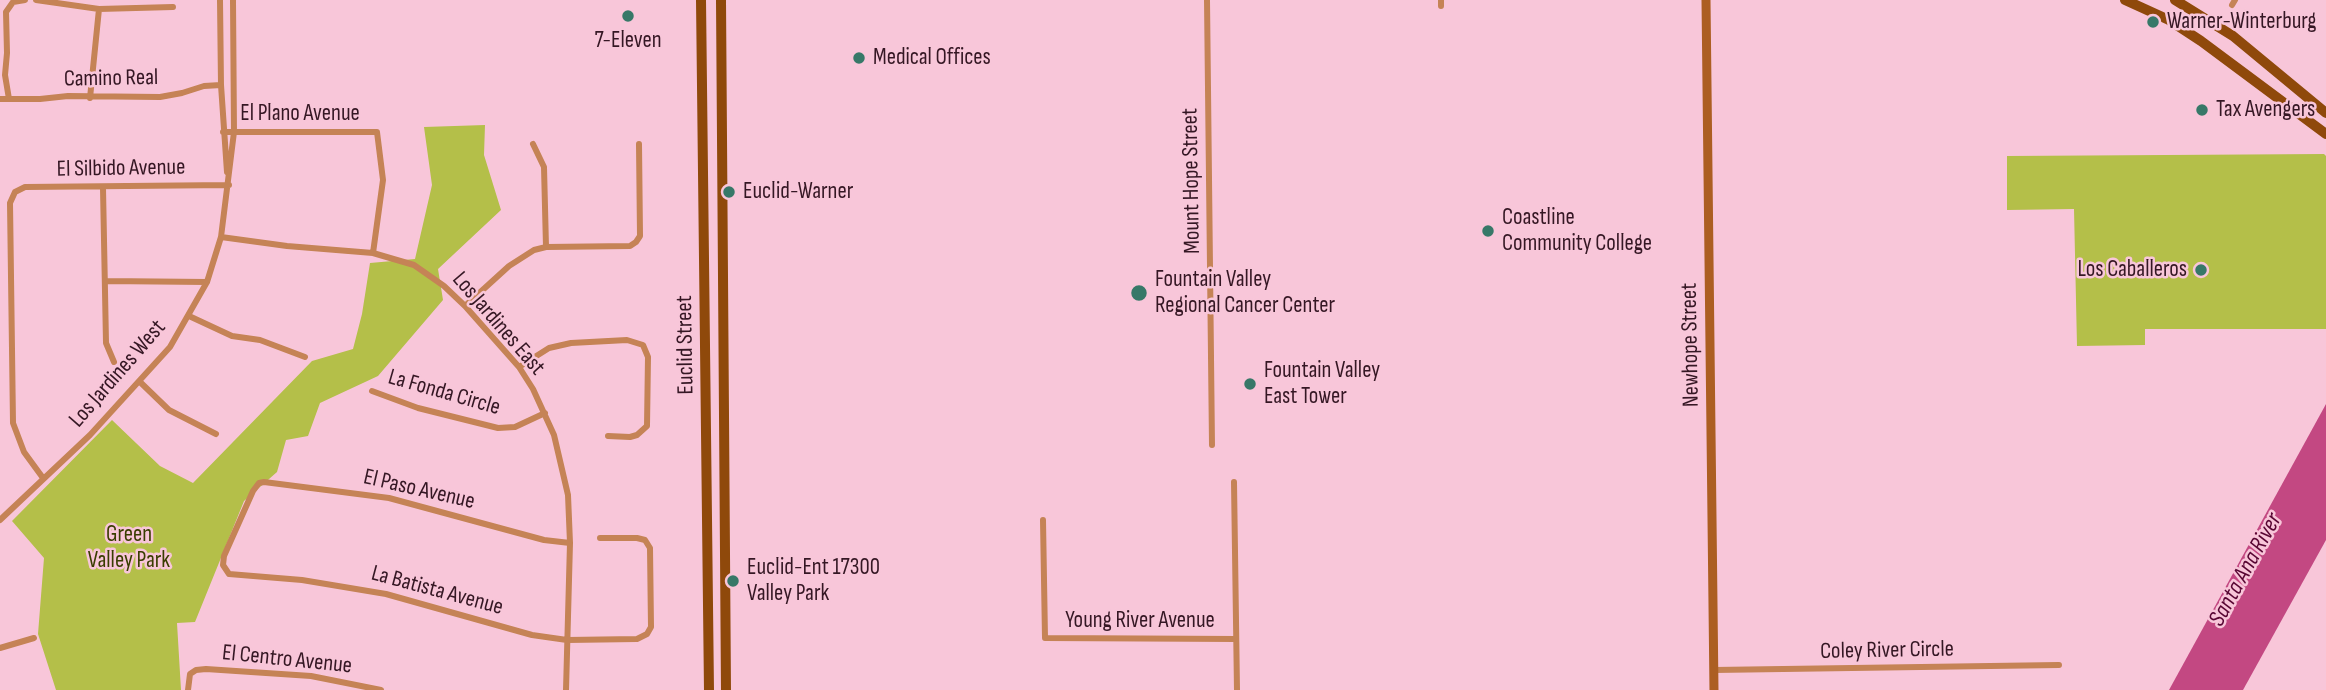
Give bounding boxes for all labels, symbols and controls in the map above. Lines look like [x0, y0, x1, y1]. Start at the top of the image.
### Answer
marker: 7-Eleven [620, 8, 636, 24]
place label: Warner-Winterburg [2167, 8, 2316, 36]
marker: Warner-Winterburg [2145, 14, 2161, 30]
place label: 7-Eleven [594, 27, 662, 55]
place label: Medical Offices [873, 44, 991, 72]
marker: Medical Offices [851, 50, 867, 66]
street label: Camino Real [64, 64, 158, 94]
place label: Tax Avengers [2216, 96, 2315, 124]
street label: El Plano Avenue [240, 100, 360, 128]
marker: Tax Avengers [2194, 102, 2210, 118]
street label: Mount Hope Street [1177, 108, 1207, 254]
street label: El Silbido Avenue [56, 154, 186, 184]
place label: Euclid-Warner [743, 178, 853, 206]
marker: Euclid-Warner [721, 184, 737, 200]
place label: Coastline Community College [1502, 204, 1652, 258]
marker: Coastline Community College [1480, 223, 1496, 239]
place label: Los Caballeros [2077, 256, 2187, 284]
marker: Los Caballeros [2193, 262, 2209, 278]
place label: Fountain Valley Regional Cancer Center [1155, 266, 1335, 320]
street label: Los Jardines East [446, 267, 550, 381]
marker: Fountain Valley Regional Cancer Center [1129, 283, 1149, 303]
street label: Newhope Street [1676, 283, 1706, 407]
street label: Euclid Street [671, 295, 701, 395]
street label: Los Jardines West [64, 315, 172, 433]
place label: Fountain Valley East Tower [1264, 357, 1380, 411]
street label: La Fonda Circle [385, 364, 503, 422]
marker: Fountain Valley East Tower [1242, 376, 1258, 392]
street label: El Paso Avenue [361, 464, 477, 516]
water label: Santa Ana River [2203, 508, 2289, 632]
park label: Green Valley Park [88, 521, 170, 575]
place label: Euclid-Ent 17300 Valley Park [747, 554, 880, 608]
street label: La Batista Avenue [368, 560, 506, 622]
marker: Euclid-Ent 17300 Valley Park [725, 573, 741, 589]
street label: Young River Avenue [1065, 607, 1215, 635]
street label: Coley River Circle [1820, 636, 1954, 666]
street label: El Centro Avenue [221, 639, 353, 681]

